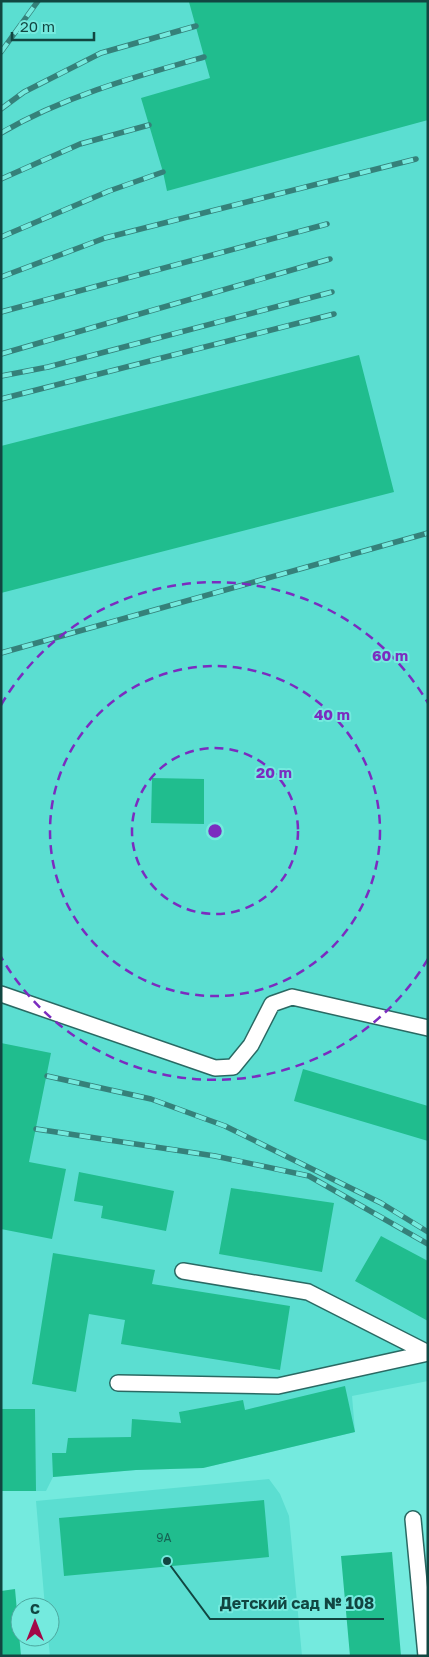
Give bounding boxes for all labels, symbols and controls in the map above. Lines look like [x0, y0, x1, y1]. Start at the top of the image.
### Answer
scale bar [12, 10, 95, 42]
text: 20 m [20, 17, 55, 35]
text: 60 m [372, 646, 408, 664]
text: 40 m [314, 705, 350, 723]
text: 20 m [256, 763, 292, 781]
centre of rings [206, 822, 224, 840]
house number: 9А [156, 1530, 172, 1545]
callout: Детский сад № 108 [210, 1588, 384, 1619]
text: Детский сад № 108 [220, 1593, 374, 1613]
north arrow [10, 1597, 60, 1647]
text: С [30, 1600, 40, 1617]

